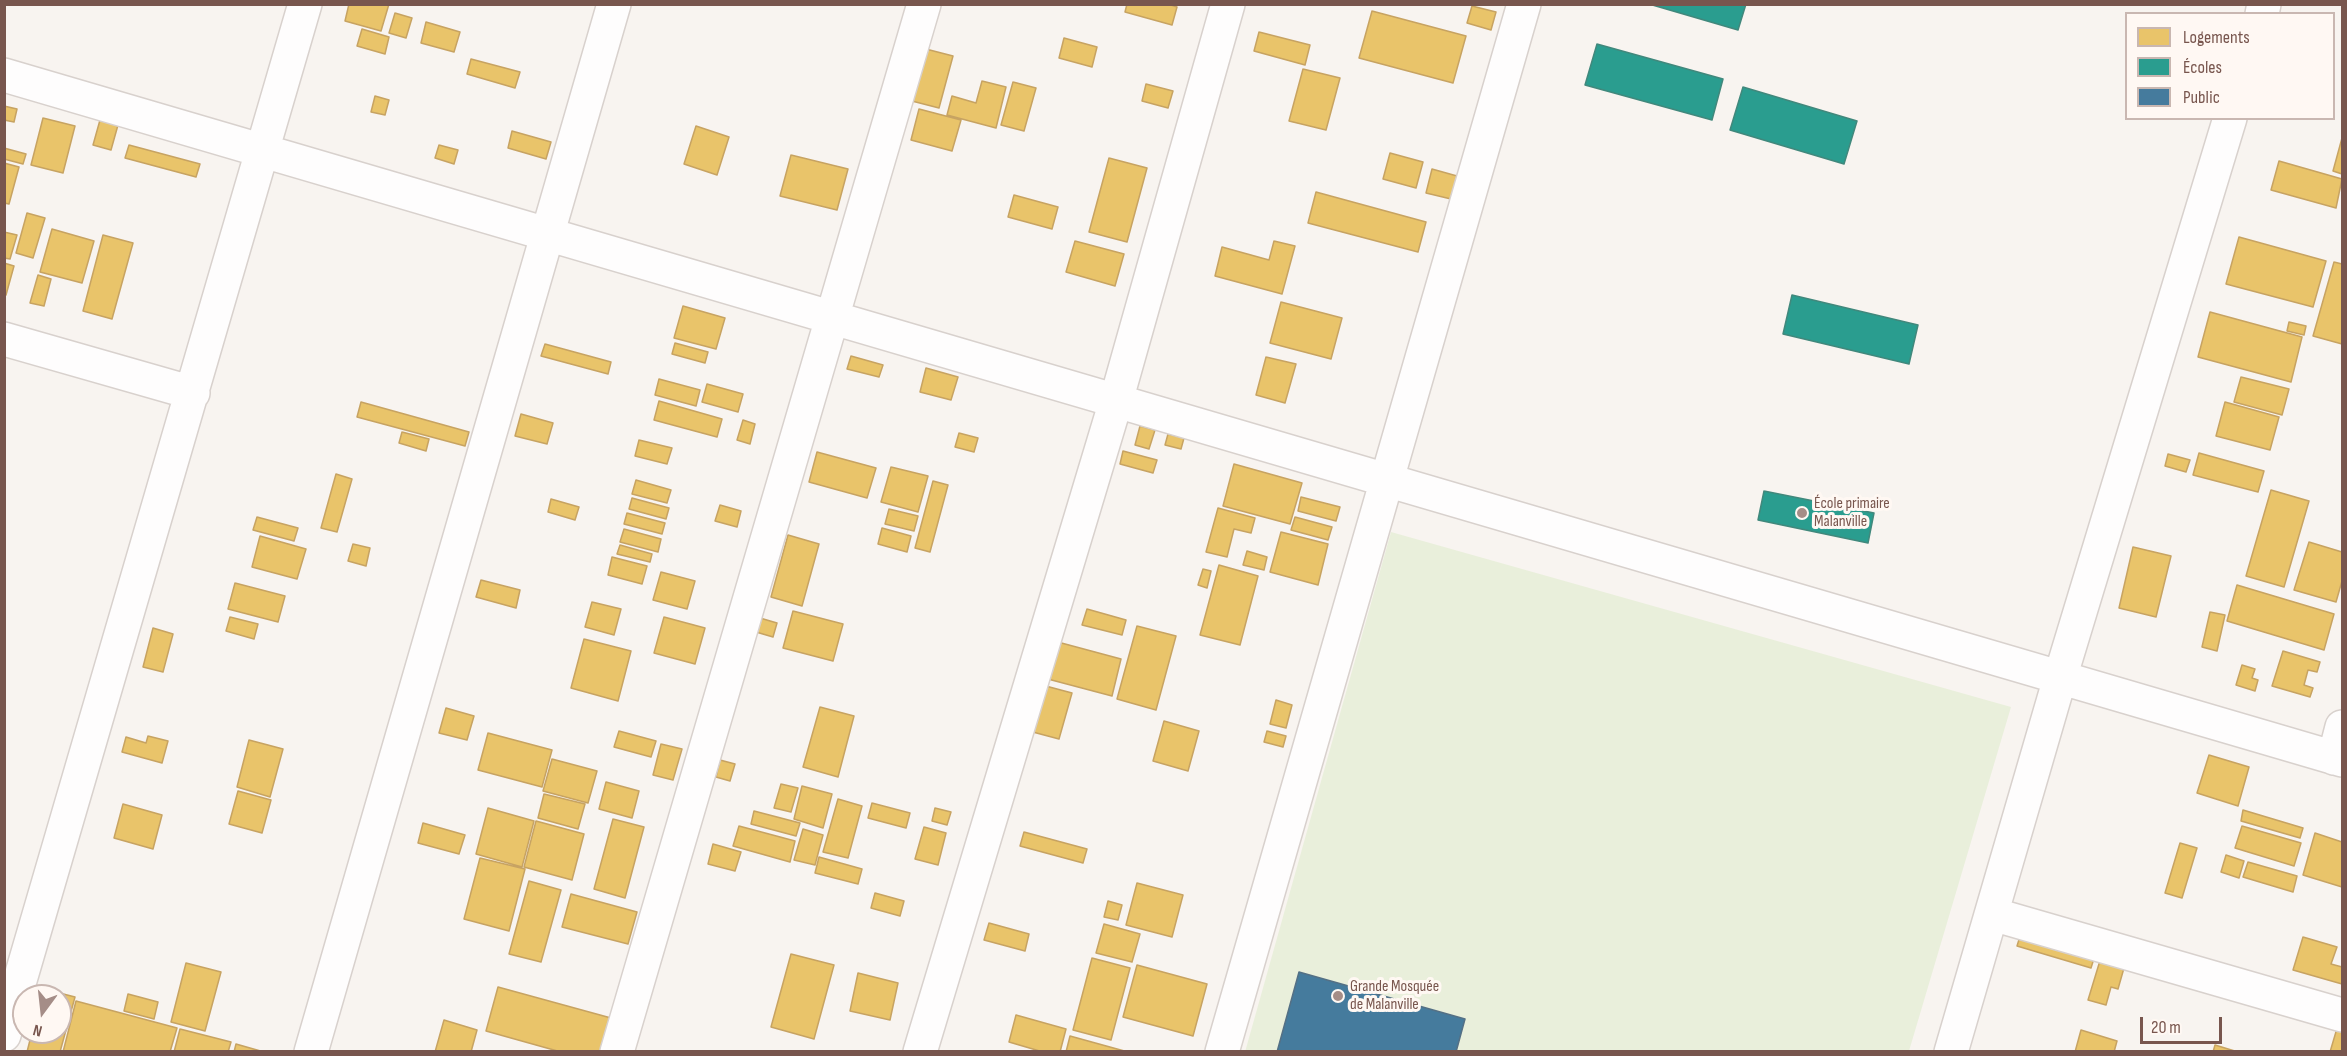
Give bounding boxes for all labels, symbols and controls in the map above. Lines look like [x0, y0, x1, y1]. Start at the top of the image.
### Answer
legend [2125, 12, 2335, 120]
text: Logements [2183, 27, 2250, 48]
text: Écoles [2183, 57, 2222, 78]
text: Public [2183, 87, 2220, 108]
place label: École primaire Malanville [1814, 494, 1890, 532]
marker: École primaire Malanville [1795, 506, 1809, 520]
place label: Grande Mosquée de Malanville [1350, 977, 1439, 1015]
north arrow [12, 984, 72, 1044]
marker: Grande Mosquée de Malanville [1331, 989, 1345, 1003]
scale bar [2143, 1005, 2226, 1043]
text: 20 m [2151, 1017, 2181, 1038]
text: N [31, 1020, 44, 1040]

